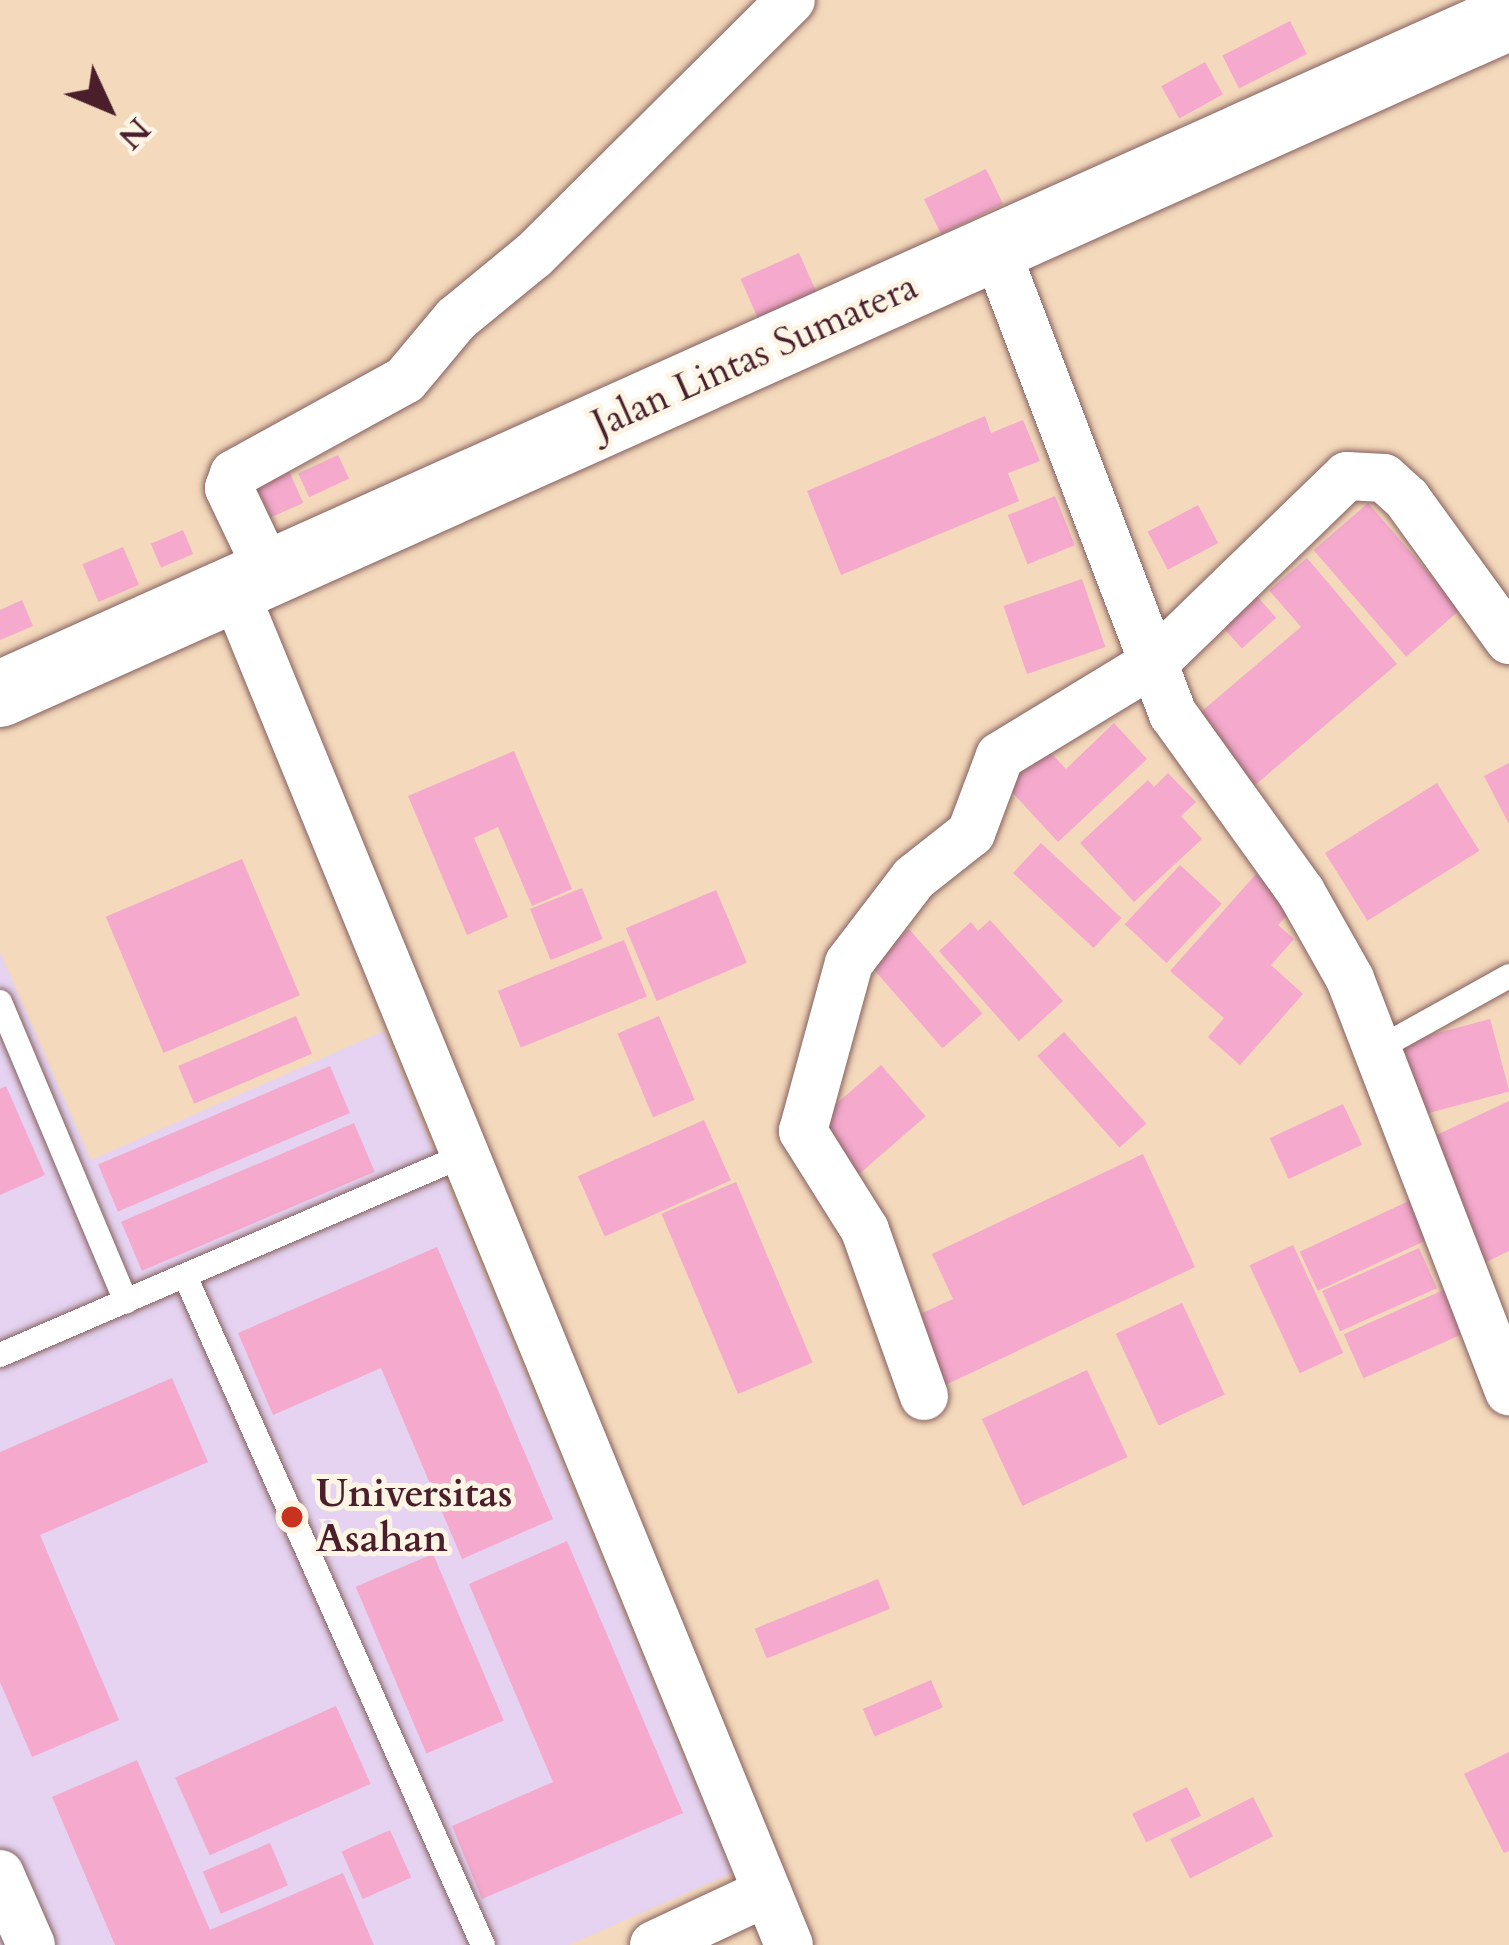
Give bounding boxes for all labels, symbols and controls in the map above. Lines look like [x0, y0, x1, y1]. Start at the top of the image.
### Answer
north arrow [48, 48, 168, 168]
text: N [108, 107, 160, 159]
street label: Jalan Lintas Sumatera [585, 263, 925, 449]
place label: Universitas Asahan [316, 1472, 512, 1563]
marker: Universitas Asahan [279, 1504, 305, 1530]

